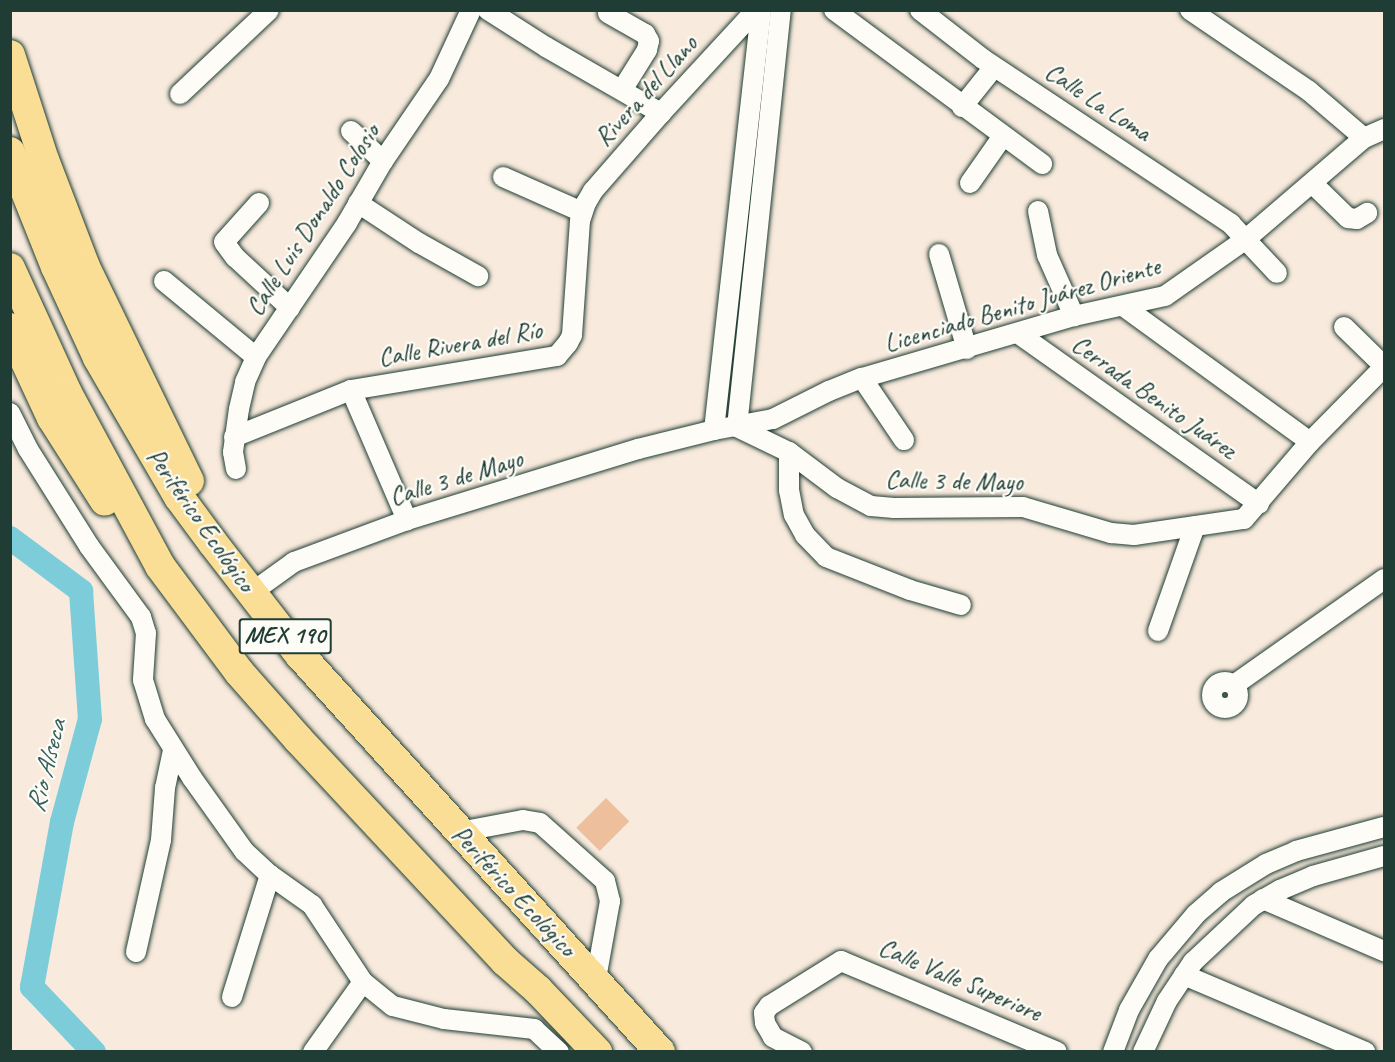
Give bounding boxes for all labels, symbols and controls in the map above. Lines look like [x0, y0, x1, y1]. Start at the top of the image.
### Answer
street label: Rivera del Llano [588, 29, 704, 153]
street label: Calle La Loma [1039, 56, 1157, 148]
street label: Calle Luis Donaldo Colosio [240, 119, 386, 321]
street label: Licenciado Benito Juárez Oriente [881, 251, 1163, 359]
street label: Calle Rivera del Río [375, 314, 545, 374]
street label: Cerrada Benito Juárez [1066, 329, 1242, 465]
street label: Periférico Ecológico [140, 442, 262, 598]
street label: Calle 3 de Mayo [386, 443, 526, 513]
street label: Calle 3 de Mayo [885, 464, 1023, 498]
road number: MEX 190 [238, 615, 332, 657]
water label: Rio Alseca [19, 717, 73, 815]
street label: Periférico Ecológico [445, 819, 583, 963]
street label: Calle Valle Superiore [873, 932, 1047, 1028]

